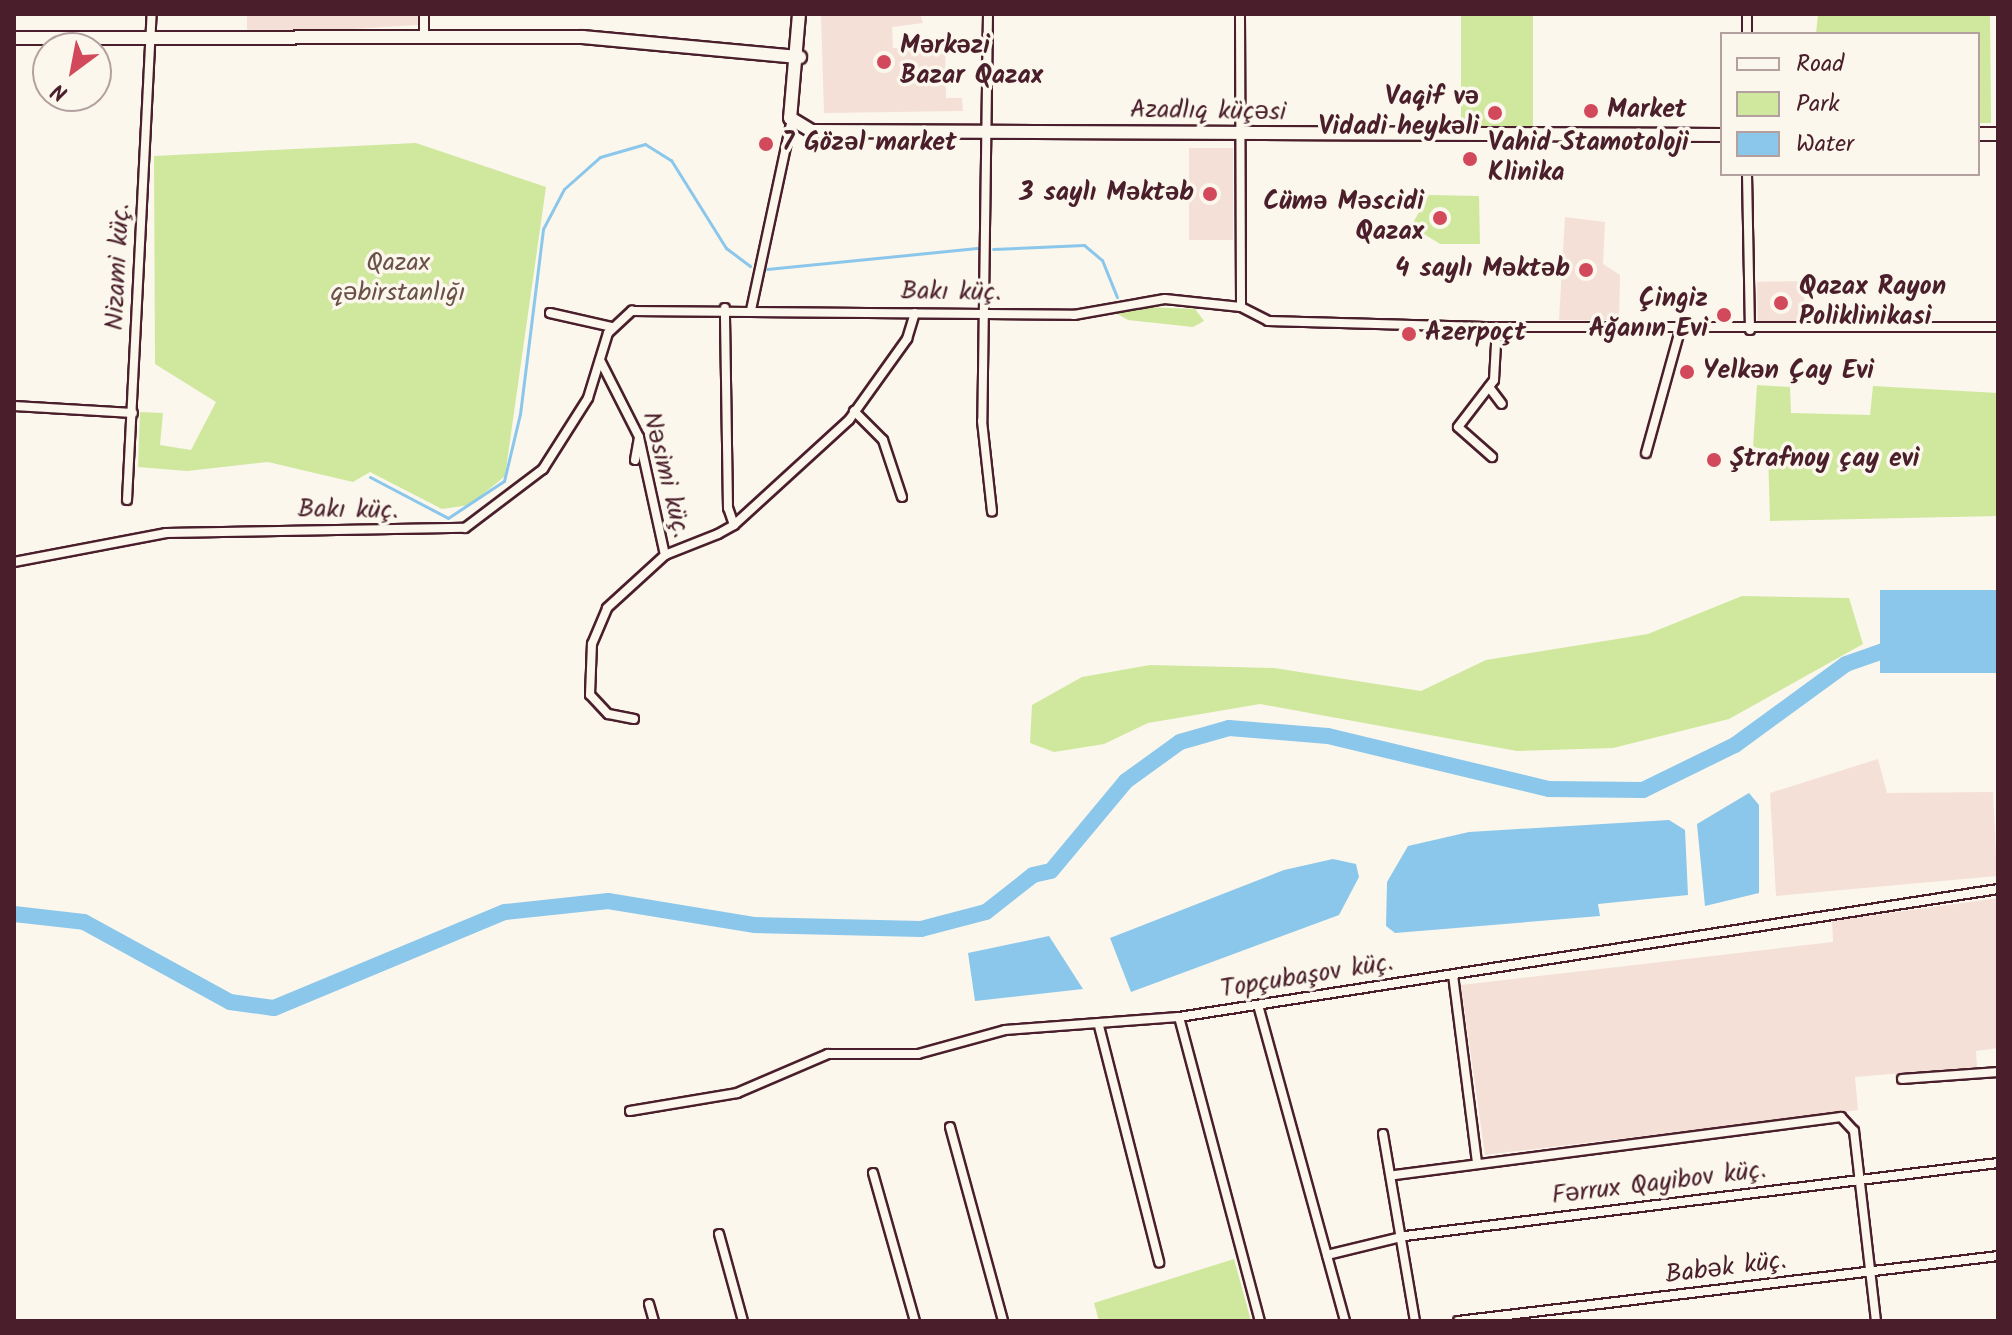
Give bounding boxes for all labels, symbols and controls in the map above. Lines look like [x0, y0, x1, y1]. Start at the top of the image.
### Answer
place label: Mərkəzi Bazar Qazax [900, 31, 1043, 92]
north arrow [32, 32, 112, 112]
legend [1720, 32, 1980, 176]
text: Road [1796, 45, 1844, 84]
marker: Mərkəzi Bazar Qazax [875, 53, 893, 71]
text: N [45, 73, 75, 110]
place label: Vaqif və Vidadi heykəli [1319, 82, 1479, 144]
text: Park [1796, 85, 1840, 124]
street label: Azadlıq küçəsi [1130, 95, 1286, 129]
place label: Market [1607, 95, 1687, 127]
marker: Market [1582, 102, 1600, 120]
marker: Vaqif və Vidadi heykəli [1486, 104, 1504, 122]
text: Water [1796, 125, 1854, 164]
place label: 7 Gözəl market [782, 128, 957, 160]
place label: Vahid Stamotoloji Klinika [1488, 128, 1689, 190]
marker: 7 Gözəl market [757, 135, 775, 153]
marker: Vahid Stamotoloji Klinika [1459, 148, 1481, 170]
place label: 3 saylı Məktəb [1019, 178, 1194, 210]
marker: 3 saylı Məktəb [1201, 185, 1219, 203]
place label: Cümə Məscidi Qazax [1263, 187, 1424, 248]
street label: Nizami küç. [100, 203, 138, 331]
marker: Cümə Məscidi Qazax [1431, 209, 1449, 227]
park label: Qazax qəbirstanlığı [331, 248, 465, 310]
place label: 4 saylı Məktəb [1395, 254, 1570, 286]
marker: 4 saylı Məktəb [1577, 261, 1595, 279]
place label: Qazax Rayon Poliklinikasi [1799, 272, 1946, 334]
street label: Bakı küç. [900, 277, 1002, 309]
place label: Çingiz Ağanın Evi [1588, 284, 1708, 346]
marker: Qazax Rayon Poliklinikasi [1770, 292, 1792, 314]
marker: Çingiz Ağanın Evi [1715, 306, 1733, 324]
place label: Azerpoçt [1425, 318, 1526, 350]
marker: Azerpoçt [1400, 325, 1418, 343]
place label: Yelkən Çay Evi [1703, 356, 1874, 388]
marker: Yelkən Çay Evi [1678, 363, 1696, 381]
street label: Nəsimi küç. [634, 409, 696, 541]
place label: Ştrafnoy çay evi [1730, 444, 1920, 476]
marker: Ştrafnoy çay evi [1705, 451, 1723, 469]
street label: Bakı küç. [297, 495, 399, 527]
street label: Topçubaşov küç. [1218, 948, 1396, 1006]
street label: Fərrux Qayibov küç. [1550, 1155, 1768, 1213]
street label: Babək küç. [1664, 1246, 1788, 1292]

